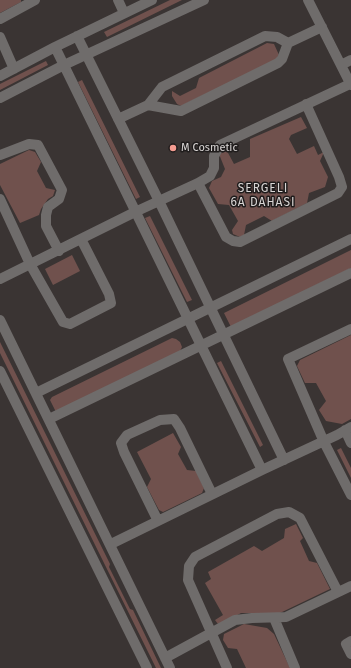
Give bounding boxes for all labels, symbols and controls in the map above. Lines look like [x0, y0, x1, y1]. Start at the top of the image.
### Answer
place label: M Cosmetic [181, 141, 238, 155]
marker: M Cosmetic [168, 143, 178, 153]
district label: SERGELI 6A DAHASI [230, 182, 296, 210]

